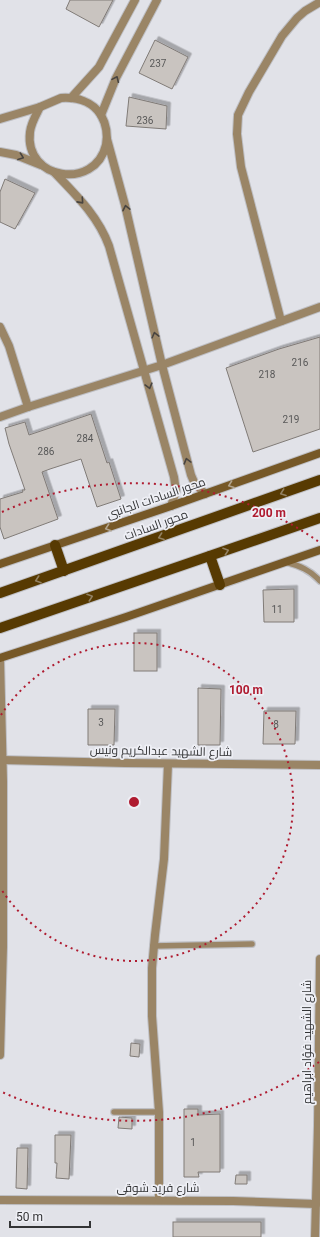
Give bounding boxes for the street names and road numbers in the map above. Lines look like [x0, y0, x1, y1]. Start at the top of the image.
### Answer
street label: محور السادات الجانبى [105, 474, 207, 522]
street label: محور السادات [122, 507, 190, 543]
street label: شارع الشهيد عبدالكريم ونيس [90, 743, 232, 760]
street label: شارع الشهيد فؤاد ابراهيم [300, 980, 315, 1104]
street label: شارع فريد شوقى [116, 1181, 200, 1196]

